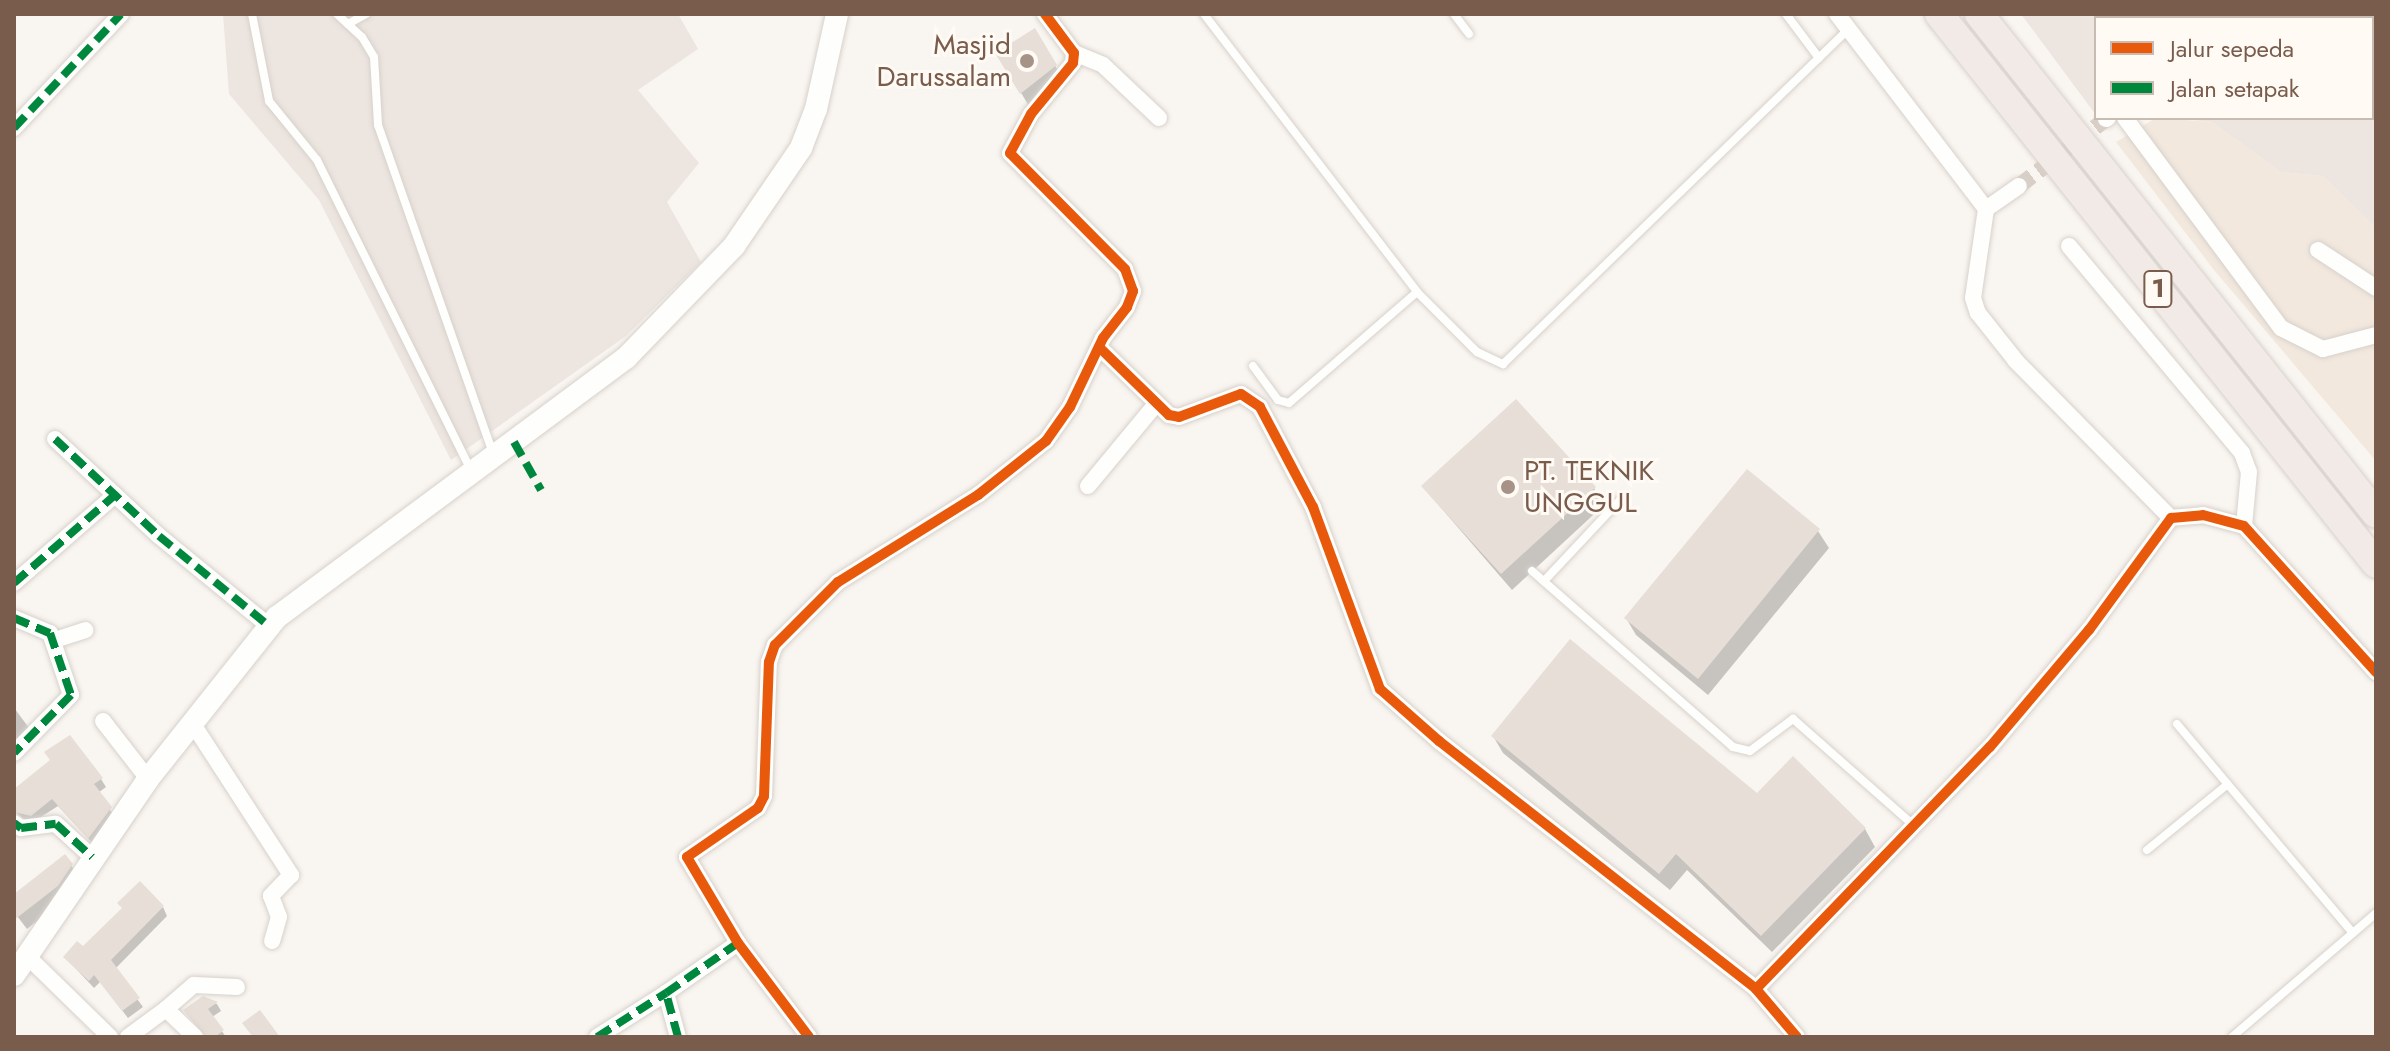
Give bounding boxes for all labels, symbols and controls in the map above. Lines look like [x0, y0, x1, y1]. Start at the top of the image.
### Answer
legend [2094, 16, 2374, 120]
place label: Masjid Darussalam [876, 28, 1011, 94]
text: Jalur sepeda [2170, 31, 2294, 66]
marker: Masjid Darussalam [1018, 52, 1036, 70]
text: Jalan setapak [2170, 71, 2299, 106]
road number: 1 [2142, 267, 2174, 311]
place label: PT. TEKNIK UNGGUL [1524, 454, 1654, 520]
marker: PT. TEKNIK UNGGUL [1499, 478, 1517, 496]

